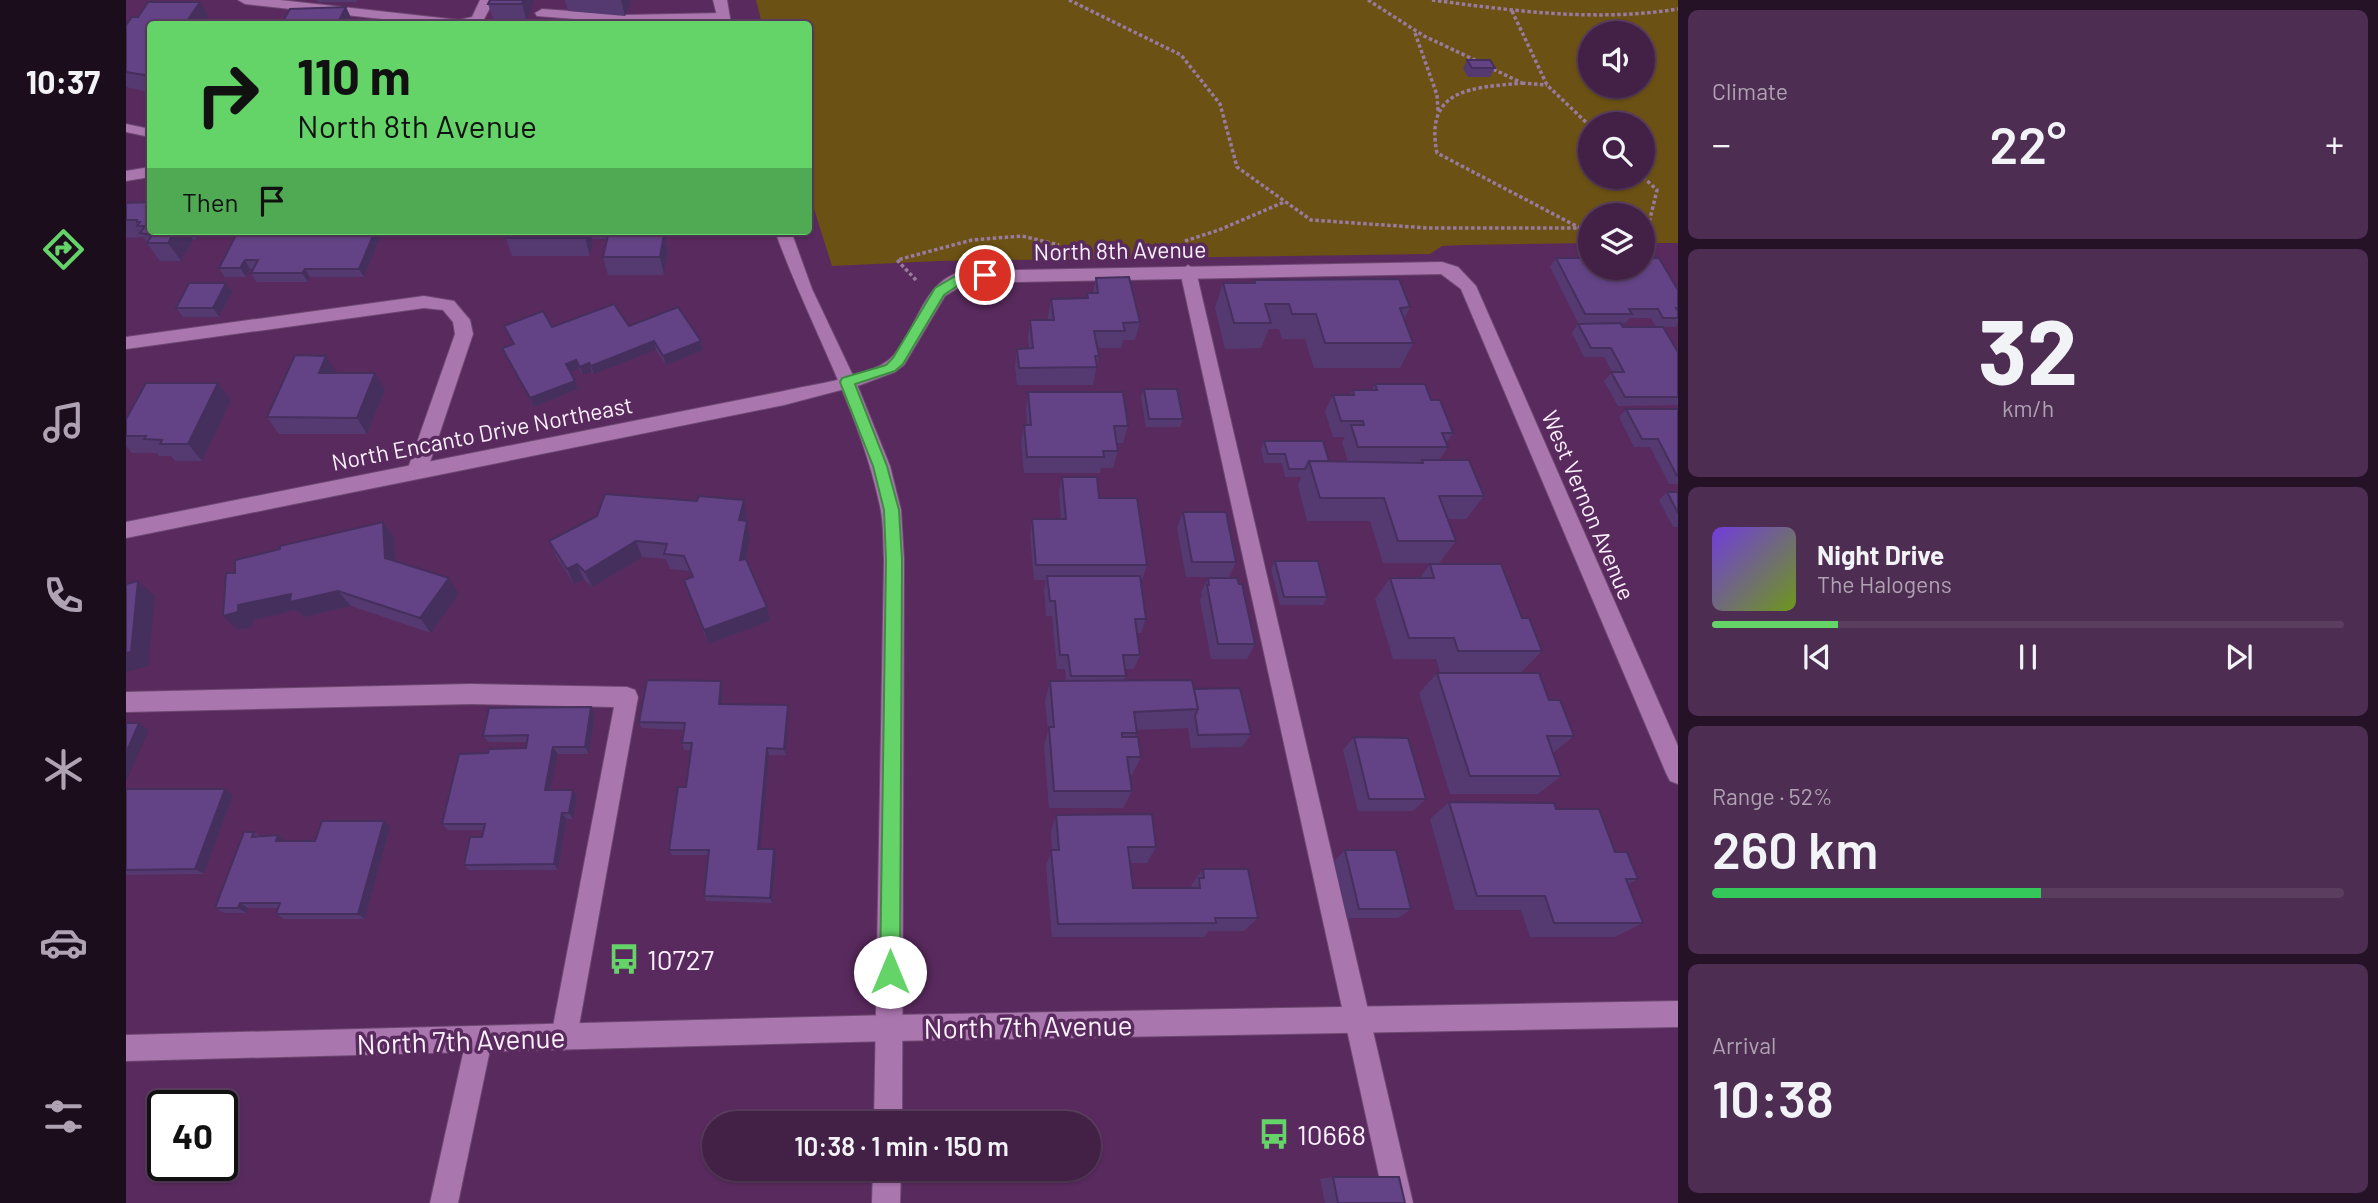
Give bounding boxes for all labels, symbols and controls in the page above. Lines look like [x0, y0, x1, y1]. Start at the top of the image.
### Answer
map controls [1578, 21, 1655, 280]
button: sound [1578, 21, 1655, 98]
text: 110 m [297, 46, 411, 105]
icon: right [182, 49, 273, 140]
text: 10:37 [26, 62, 100, 100]
text: Climate [1712, 77, 1788, 105]
text: North 8th Avenue [297, 106, 537, 144]
button: search [1578, 112, 1655, 189]
text: 22° [1990, 112, 2066, 174]
text: − [1712, 120, 1731, 166]
text: + [2325, 120, 2344, 166]
icon: arrive [253, 182, 291, 220]
text: Then [182, 186, 239, 217]
button: layers [1578, 203, 1655, 280]
icon: directions [39, 225, 88, 274]
street label: North 8th Avenue [1033, 234, 1207, 266]
pin [955, 245, 1015, 305]
icon: arrive [966, 256, 1004, 294]
text: 32 [1978, 294, 2078, 403]
street label: North Encanto Drive Northeast [329, 390, 635, 476]
text: km/h [2002, 394, 2054, 422]
icon: music [39, 398, 88, 447]
street label: West Vernon Avenue [1536, 406, 1642, 604]
text: Night Drive [1817, 539, 1944, 570]
text: The Halogens [1817, 570, 1952, 598]
icon: phone [39, 571, 88, 620]
icon: previous [1798, 638, 1836, 676]
icon: pause [2009, 638, 2047, 676]
icon: next [2220, 638, 2258, 676]
icon: climate [39, 745, 88, 794]
text: Range · 52% [1712, 782, 1832, 810]
text: 260 km [1712, 817, 1878, 879]
icon: car [39, 918, 88, 967]
position arrow [853, 935, 927, 1009]
bus stop icon: 10727 [607, 942, 641, 976]
place label: 10727 [647, 942, 714, 976]
street label: North 7th Avenue [923, 1007, 1133, 1045]
street label: North 7th Avenue [356, 1019, 566, 1061]
text: Arrival [1712, 1031, 1776, 1059]
text: 10:38 [1712, 1066, 1834, 1128]
speed limit sign: 40 [147, 1090, 238, 1181]
icon: filters [39, 1092, 88, 1141]
bus stop icon: 10668 [1257, 1117, 1291, 1151]
place label: 10668 [1297, 1117, 1366, 1151]
text: 10:38 · 1 min · 150 m [794, 1130, 1009, 1161]

